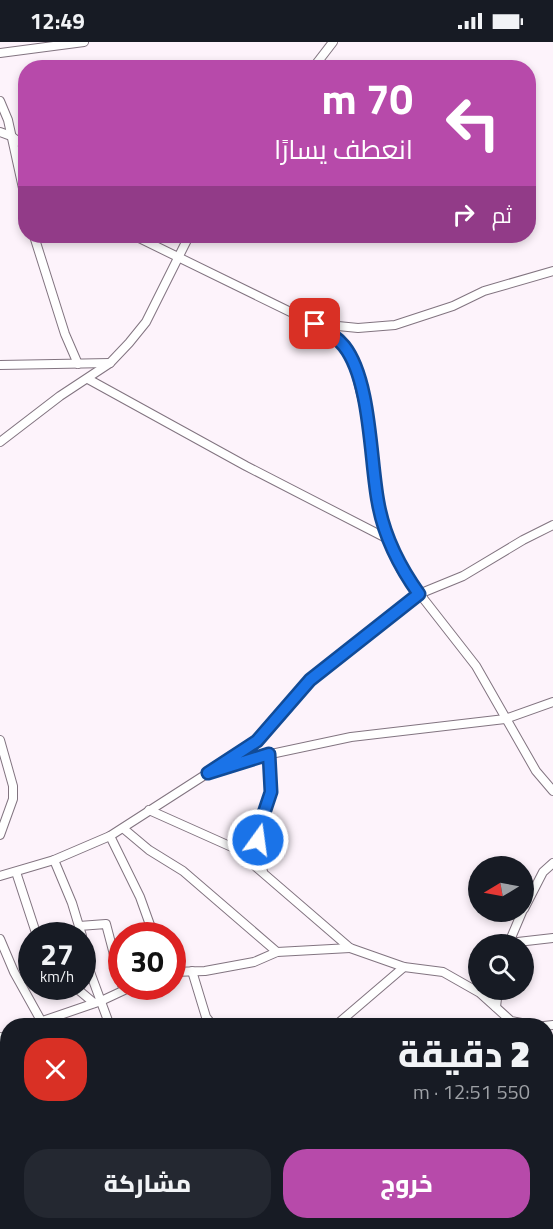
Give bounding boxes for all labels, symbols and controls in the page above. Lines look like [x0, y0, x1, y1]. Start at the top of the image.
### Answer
text: 12:49 [30, 4, 85, 38]
text: 70 m [321, 66, 413, 130]
icon: left [434, 84, 512, 162]
text: انعطف يسارًا [274, 128, 413, 169]
icon: right [447, 198, 480, 231]
text: ثم [492, 198, 512, 232]
pin [289, 298, 340, 349]
icon: arrive [298, 307, 331, 340]
position arrow [226, 808, 290, 872]
north arrow [468, 856, 534, 922]
map controls [468, 856, 534, 1000]
speed limit sign: 30 [108, 922, 186, 1000]
text: 27 [40, 931, 74, 977]
button: search [468, 934, 534, 1000]
text: km/h [40, 965, 74, 988]
text: 2 دقيقة [398, 1026, 530, 1081]
button: close [24, 1038, 87, 1101]
text: 550 m · 12:51 [413, 1076, 530, 1107]
button: مشاركة [24, 1149, 271, 1218]
button: خروج [283, 1149, 530, 1218]

